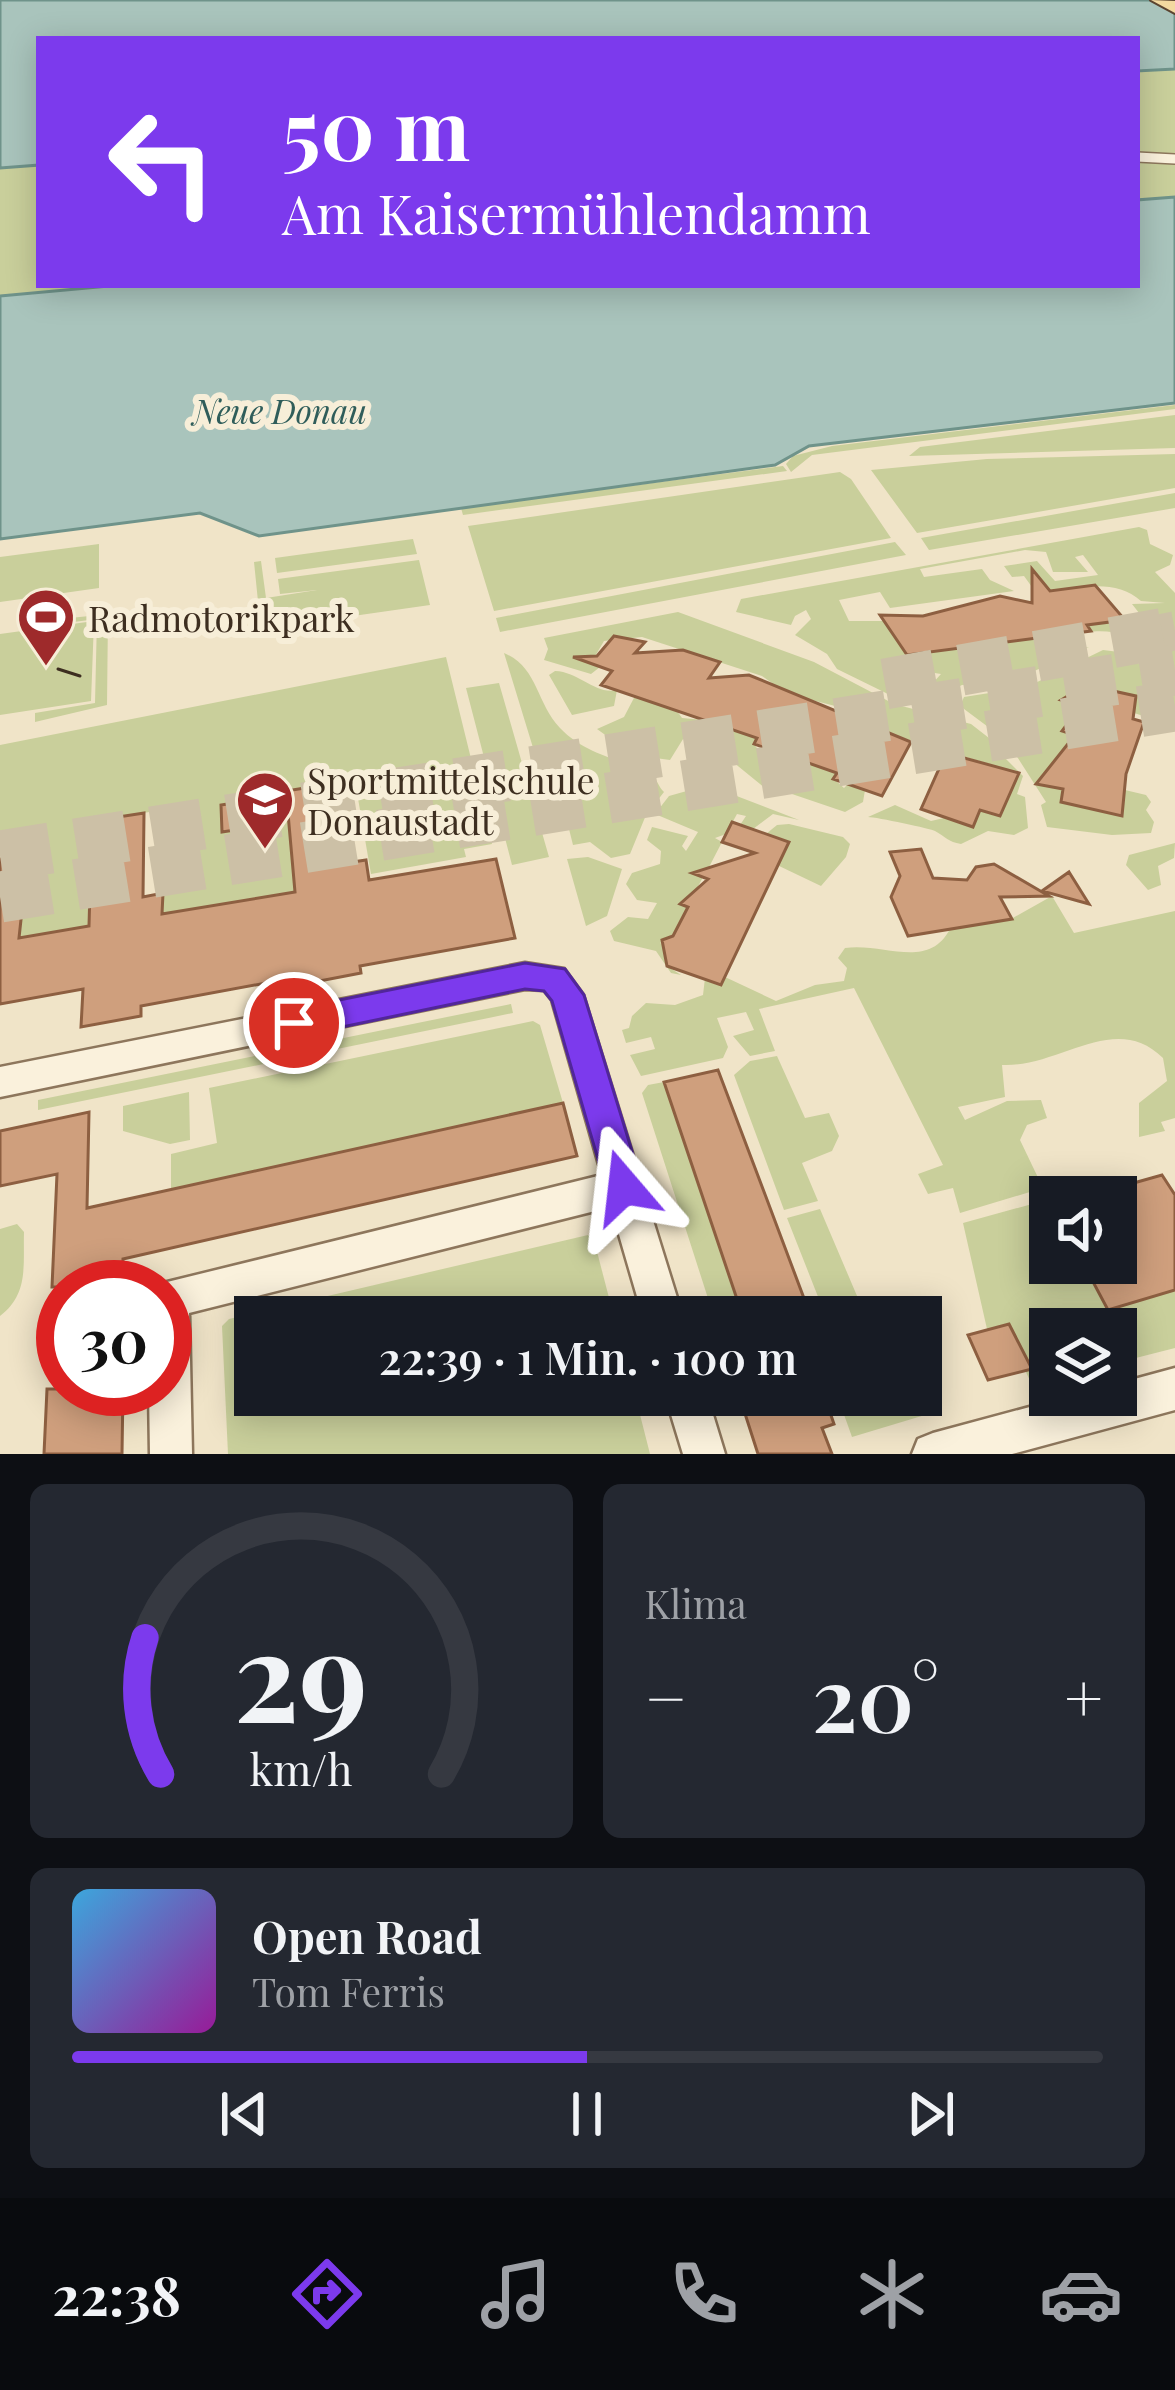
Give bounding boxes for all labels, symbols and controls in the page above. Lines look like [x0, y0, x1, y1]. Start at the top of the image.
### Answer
text: 50 m [282, 70, 470, 182]
icon: left [84, 84, 240, 240]
text: Am Kaisermühlendamm [282, 177, 871, 249]
water label: Neue Donau [190, 388, 367, 432]
sports icon: Radmotorikpark [15, 586, 77, 668]
place label: Radmotorikpark [88, 593, 355, 641]
place label: Sportmittelschule Donaustadt [307, 755, 595, 844]
school or university icon: Sportmittelschule Donaustadt [234, 769, 296, 851]
pin [243, 972, 345, 1074]
icon: arrive [261, 990, 327, 1056]
position arrow [561, 1124, 687, 1250]
map controls [1029, 1176, 1137, 1416]
button: sound [1029, 1176, 1137, 1284]
speed limit sign: 30 [36, 1260, 192, 1416]
button: layers [1029, 1308, 1137, 1416]
text: 22:39 · 1 Min. · 100 m [379, 1326, 797, 1386]
text: Klima [645, 1577, 747, 1629]
text: 29 [234, 1588, 368, 1754]
text: 20° [812, 1636, 940, 1756]
text: − [645, 1652, 687, 1740]
text: + [1064, 1652, 1103, 1740]
text: km/h [250, 1740, 353, 1797]
text: Open Road [252, 1905, 482, 1965]
text: Tom Ferris [252, 1965, 445, 2017]
icon: previous [211, 2081, 277, 2147]
icon: pause [554, 2081, 620, 2147]
icon: next [898, 2081, 964, 2147]
icon: directions [285, 2252, 369, 2336]
icon: music [474, 2252, 558, 2336]
icon: phone [662, 2252, 746, 2336]
icon: climate [850, 2252, 934, 2336]
icon: car [1039, 2252, 1123, 2336]
text: 22:38 [52, 2258, 181, 2330]

